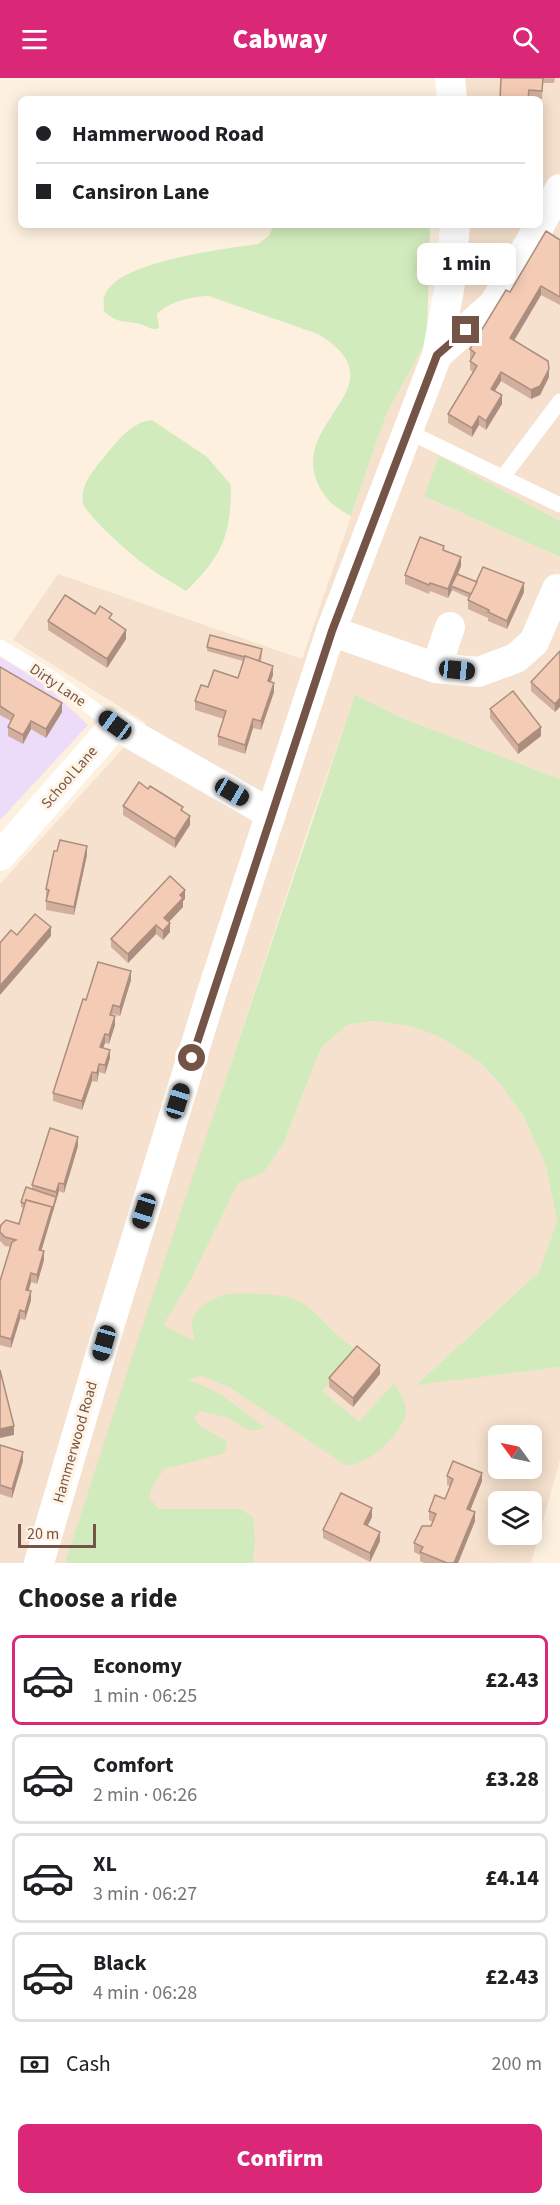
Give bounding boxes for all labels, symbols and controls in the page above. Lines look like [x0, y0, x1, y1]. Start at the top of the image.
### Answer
text: Cabway [232, 20, 328, 59]
icon: menu [18, 23, 51, 56]
icon: search [509, 23, 542, 56]
text: Hammerwood Road [72, 118, 264, 150]
text: Cansiron Lane [72, 176, 210, 208]
callout: 1 min [416, 243, 516, 285]
text: 1 min [442, 250, 491, 278]
route end [452, 316, 479, 343]
street label: Dirty Lane [25, 659, 90, 712]
car [438, 659, 476, 681]
car [95, 707, 135, 743]
street label: School Lane [36, 742, 102, 813]
car [212, 775, 252, 809]
route start [178, 1044, 205, 1071]
car [164, 1081, 192, 1121]
car [130, 1191, 158, 1231]
car [90, 1323, 118, 1363]
street label: Hammerwood Road [48, 1379, 103, 1505]
north arrow [488, 1425, 542, 1479]
map controls [488, 1425, 542, 1545]
button: layers [488, 1491, 542, 1545]
scale bar [18, 1521, 96, 1548]
text: 20 m [27, 1523, 59, 1545]
text: Choose a ride [18, 1579, 178, 1618]
text: Economy [93, 1650, 182, 1682]
icon: car [21, 1653, 75, 1707]
text: £2.43 [485, 1664, 539, 1696]
text: 1 min · 06:25 [93, 1682, 197, 1710]
text: Comfort [93, 1749, 174, 1781]
icon: car [21, 1752, 75, 1806]
text: £3.28 [485, 1763, 539, 1795]
text: 2 min · 06:26 [93, 1781, 197, 1809]
text: XL [93, 1848, 117, 1880]
icon: car [21, 1851, 75, 1905]
text: £4.14 [485, 1862, 539, 1894]
text: 3 min · 06:27 [93, 1880, 197, 1908]
text: Black [93, 1947, 147, 1979]
icon: car [21, 1950, 75, 2004]
text: £2.43 [485, 1961, 539, 1993]
text: 4 min · 06:28 [93, 1979, 197, 2007]
icon: cash [18, 2048, 51, 2081]
text: Cash [66, 2048, 111, 2080]
text: 200 m [492, 2050, 542, 2078]
button: Confirm [18, 2124, 542, 2193]

